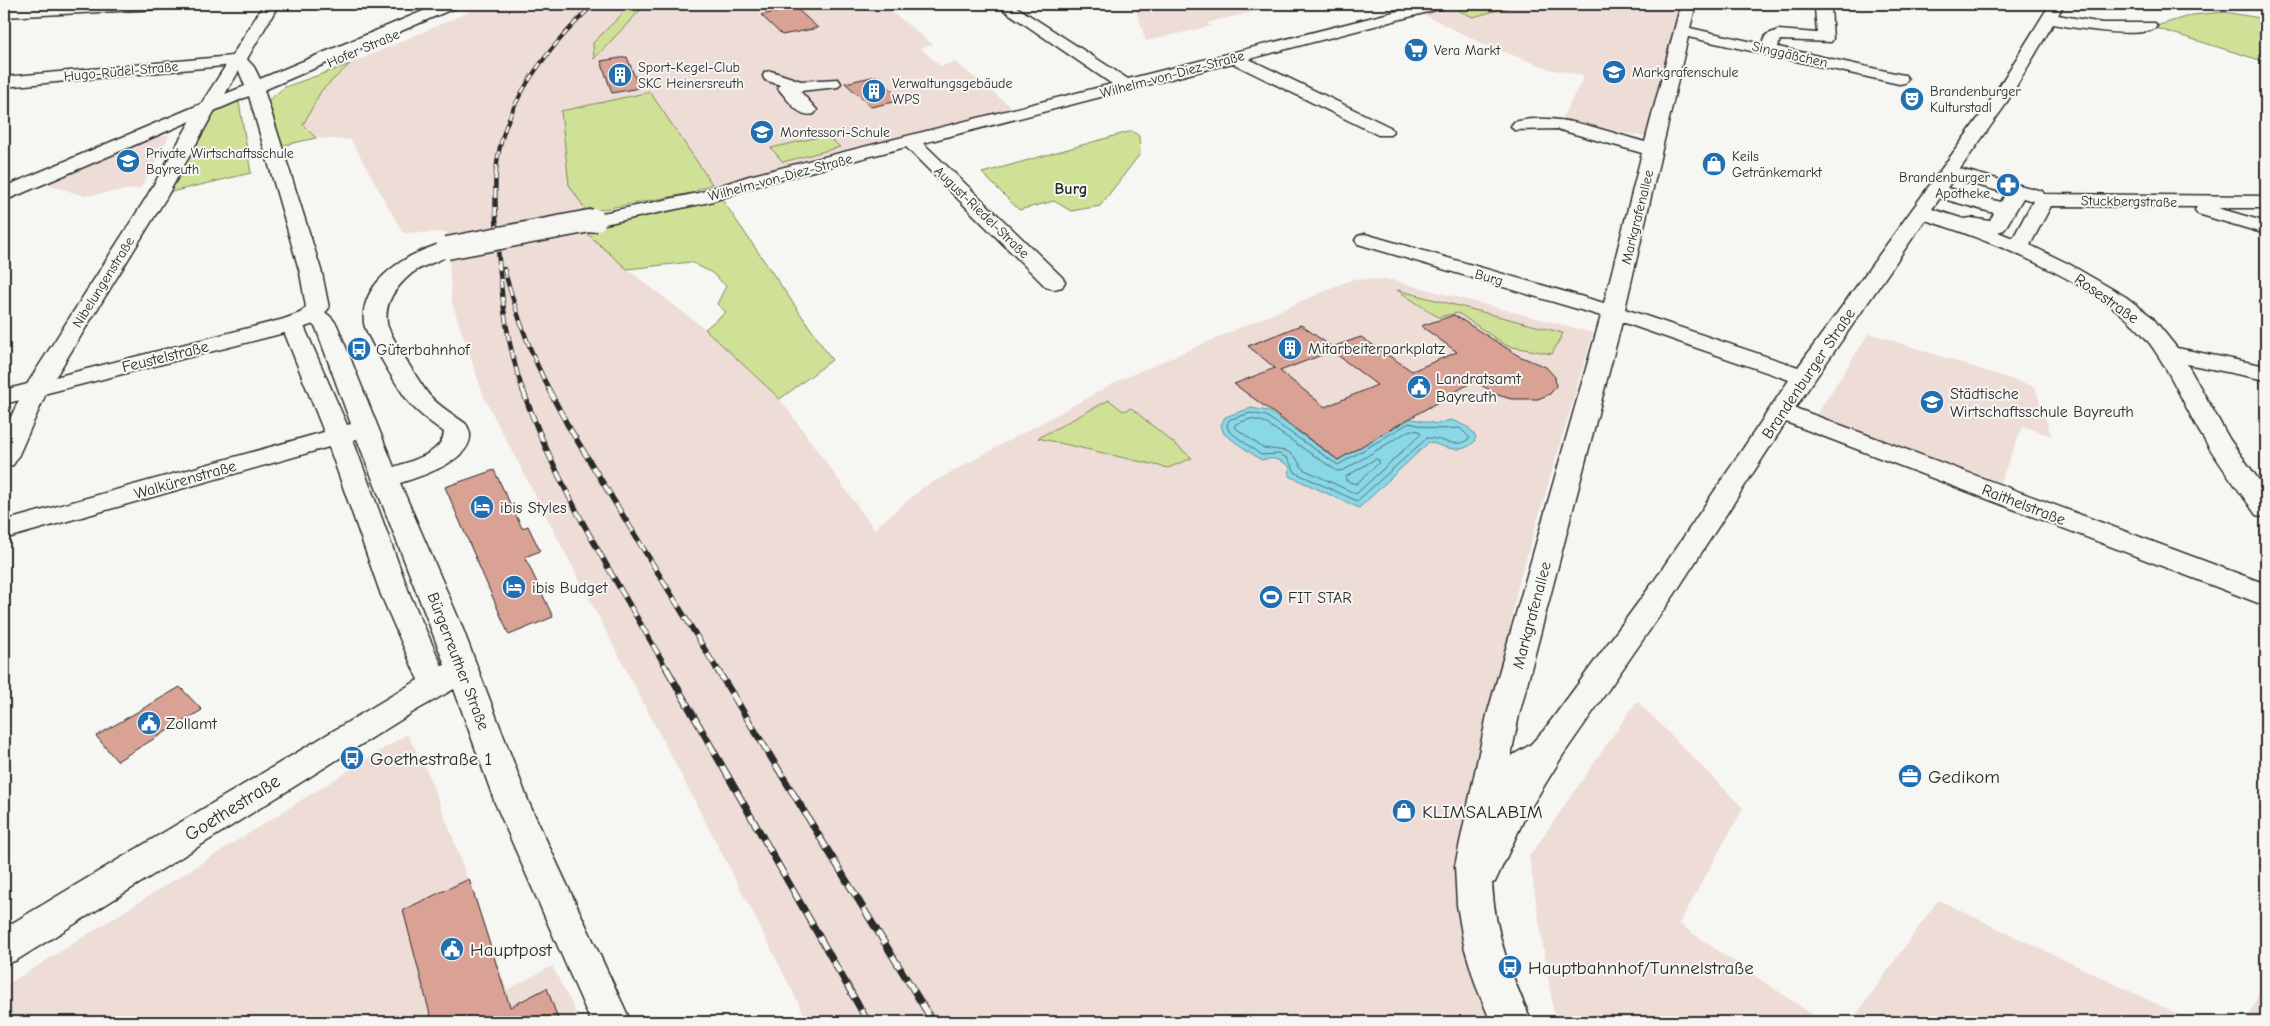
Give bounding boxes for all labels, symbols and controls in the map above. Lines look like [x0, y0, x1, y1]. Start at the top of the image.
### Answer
street label: Hofer Straße [324, 26, 402, 71]
supermarket icon: Vera Markt [1403, 37, 1429, 63]
street label: Singgäßchen [1750, 38, 1829, 71]
place label: Vera Markt [1434, 42, 1501, 59]
street label: Wilhelm-von-Diez-Straße [1098, 47, 1246, 102]
street label: Hugo-Rüdel-Straße [63, 58, 179, 85]
place label: Sport-Kegel-Club SKC Heinersreuth [638, 59, 744, 92]
school or university icon: Markgrafenschule [1601, 59, 1627, 85]
building icon: Sport-Kegel-Club SKC Heinersreuth [607, 62, 633, 88]
place label: Markgrafenschule [1632, 64, 1739, 81]
place label: Verwaltungsgebäude WPS [892, 75, 1012, 108]
building icon: Verwaltungsgebäude WPS [861, 78, 887, 104]
place label: Brandenburger Kulturstadl [1930, 83, 2021, 116]
theatre icon: Brandenburger Kulturstadl [1899, 86, 1925, 112]
school or university icon: Montessori-Schule [749, 119, 775, 145]
place label: Montessori-Schule [780, 124, 890, 141]
place label: Private Wirtschaftsschule Bayreuth [146, 145, 294, 178]
school or university icon: Private Wirtschaftsschule Bayreuth [115, 148, 141, 174]
place label: Keils Getränkemarkt [1732, 148, 1823, 181]
street label: Wilhelm-von-Diez-Straße [706, 150, 854, 205]
shop icon: Keils Getränkemarkt [1701, 151, 1727, 177]
street label: August-Riedel-Straße [931, 163, 1033, 262]
street label: Markgrafenallee [1618, 168, 1657, 266]
place label: Brandenburger Apotheke [1899, 169, 1990, 202]
pharmacy icon: Brandenburger Apotheke [1995, 172, 2021, 198]
district label: Burg [1055, 180, 1087, 198]
street label: Stuckbergstraße [2081, 192, 2177, 211]
street label: Nibelungenstraße [69, 234, 138, 331]
street label: Burg [1473, 265, 1505, 290]
street label: Rosestraße [2071, 270, 2142, 327]
street label: Brandenburger Straße [1758, 305, 1859, 442]
building icon: Mitarbeiterparkplatz [1277, 335, 1303, 361]
bus stop icon: Güterbahnhof [346, 336, 372, 362]
street label: Feustelstraße [120, 337, 210, 376]
place label: Mitarbeiterparkplatz [1308, 340, 1445, 358]
place label: Güterbahnhof [376, 341, 471, 359]
place label: Landratsamt Bayreuth [1436, 370, 1521, 406]
public building icon: Landratsamt Bayreuth [1406, 374, 1432, 400]
place label: Städtische Wirtschaftsschule Bayreuth [1950, 385, 2134, 421]
school or university icon: Städtische Wirtschaftsschule Bayreuth [1919, 389, 1945, 415]
street label: Walkürenstraße [132, 457, 238, 503]
street label: Raithelstraße [1979, 481, 2068, 529]
hotel icon: ibis Styles [469, 494, 495, 520]
place label: ibis Styles [500, 499, 567, 517]
street label: Markgrafenallee [1509, 560, 1555, 671]
hotel icon: ibis Budget [501, 574, 527, 600]
place label: ibis Budget [532, 579, 608, 597]
sports icon: FIT STAR [1258, 584, 1284, 610]
place label: FIT STAR [1288, 589, 1352, 607]
street label: Bürgerreuther Straße [423, 590, 493, 733]
public building icon: Zollamt [136, 710, 162, 736]
place label: Zollamt [166, 715, 217, 733]
bus stop icon: Goethestraße 1 [339, 745, 365, 771]
place label: Goethestraße 1 [370, 748, 492, 770]
office icon: Gedikom [1897, 763, 1923, 789]
place label: Gedikom [1928, 766, 2000, 788]
street label: Goethestraße [181, 770, 284, 846]
shop icon: KLIMSALABIM [1391, 798, 1417, 824]
place label: KLIMSALABIM [1422, 801, 1543, 823]
public building icon: Hauptpost [439, 936, 465, 962]
place label: Hauptpost [470, 939, 553, 961]
bus stop icon: Hauptbahnhof/Tunnelstraße [1497, 954, 1523, 980]
place label: Hauptbahnhof/Tunnelstraße [1528, 957, 1754, 979]

